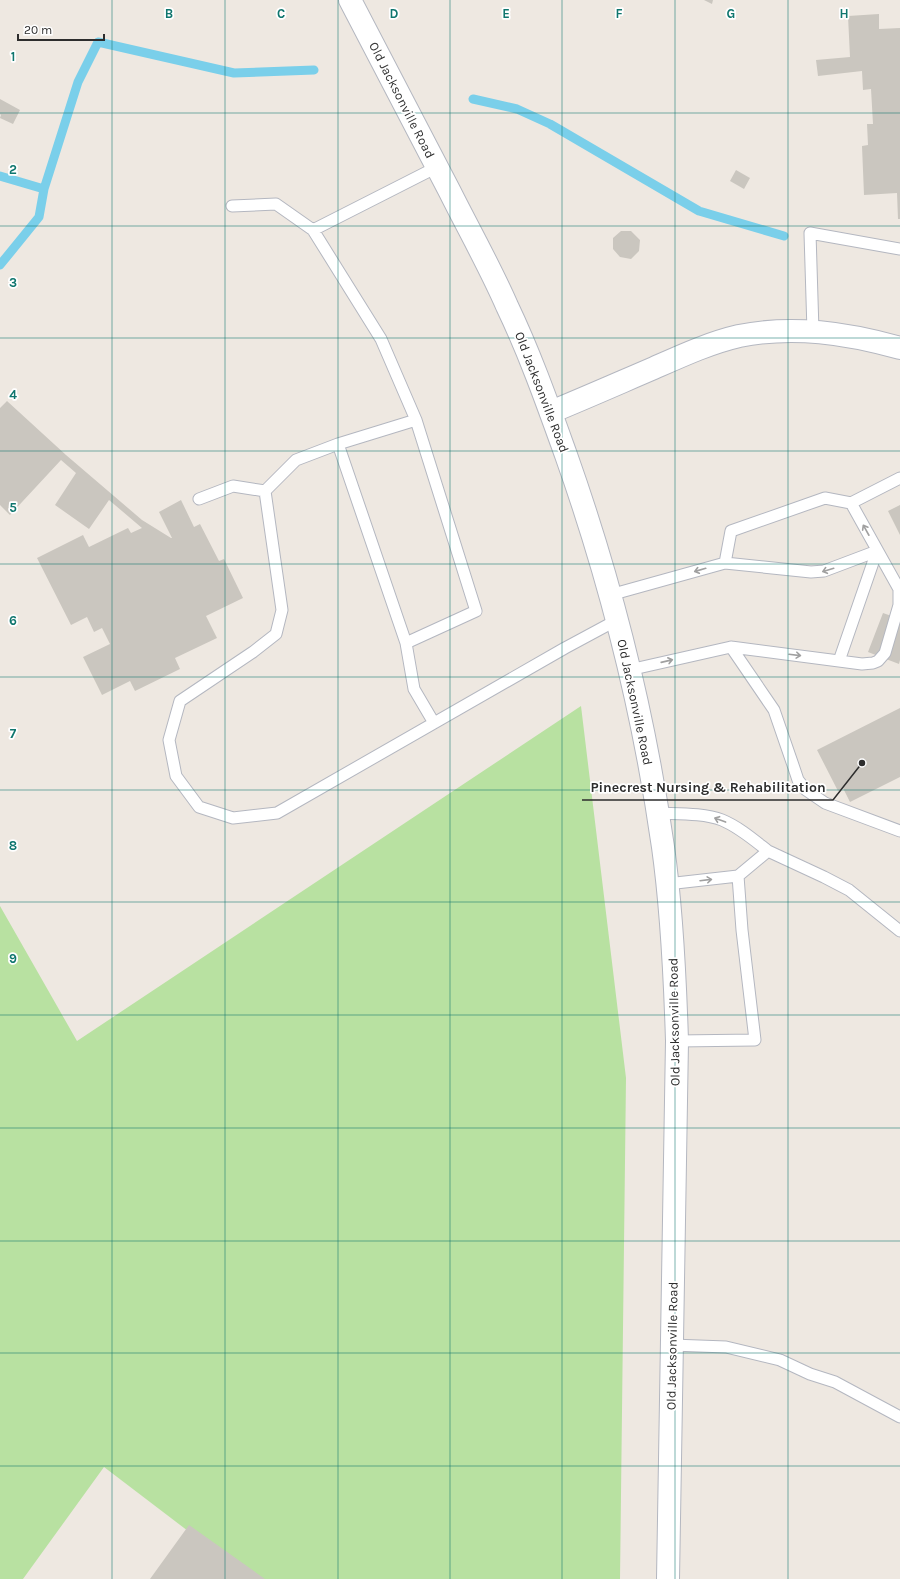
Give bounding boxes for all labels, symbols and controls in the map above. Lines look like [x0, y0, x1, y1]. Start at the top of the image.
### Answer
text: B [165, 6, 173, 21]
text: C [277, 6, 285, 21]
text: D [390, 6, 399, 21]
text: E [502, 6, 510, 21]
text: F [615, 6, 623, 21]
text: G [727, 6, 735, 21]
text: H [839, 6, 849, 21]
scale bar [18, 16, 104, 42]
text: 20 m [24, 23, 52, 37]
street label: Old Jacksonville Road [366, 39, 438, 161]
text: 1 [11, 49, 15, 64]
text: 2 [9, 162, 17, 177]
text: 3 [9, 275, 17, 290]
street label: Old Jacksonville Road [512, 329, 572, 455]
text: 4 [9, 387, 17, 402]
text: 5 [9, 500, 17, 515]
one-way arrow [861, 524, 869, 536]
one-way arrow [693, 567, 706, 574]
one-way arrow [821, 567, 834, 574]
text: 6 [9, 613, 17, 628]
street label: Old Jacksonville Road [614, 638, 656, 766]
one-way arrow [788, 651, 801, 659]
one-way arrow [661, 657, 674, 665]
text: 7 [10, 726, 17, 741]
callout: Pinecrest Nursing & Rehabilitation [582, 774, 833, 800]
text: Pinecrest Nursing & Rehabilitation [590, 779, 826, 796]
one-way arrow [713, 816, 726, 823]
text: 8 [9, 838, 17, 853]
one-way arrow [699, 876, 712, 883]
text: 9 [9, 951, 17, 966]
street label: Old Jacksonville Road [665, 958, 683, 1086]
street label: Old Jacksonville Road [663, 1282, 681, 1410]

